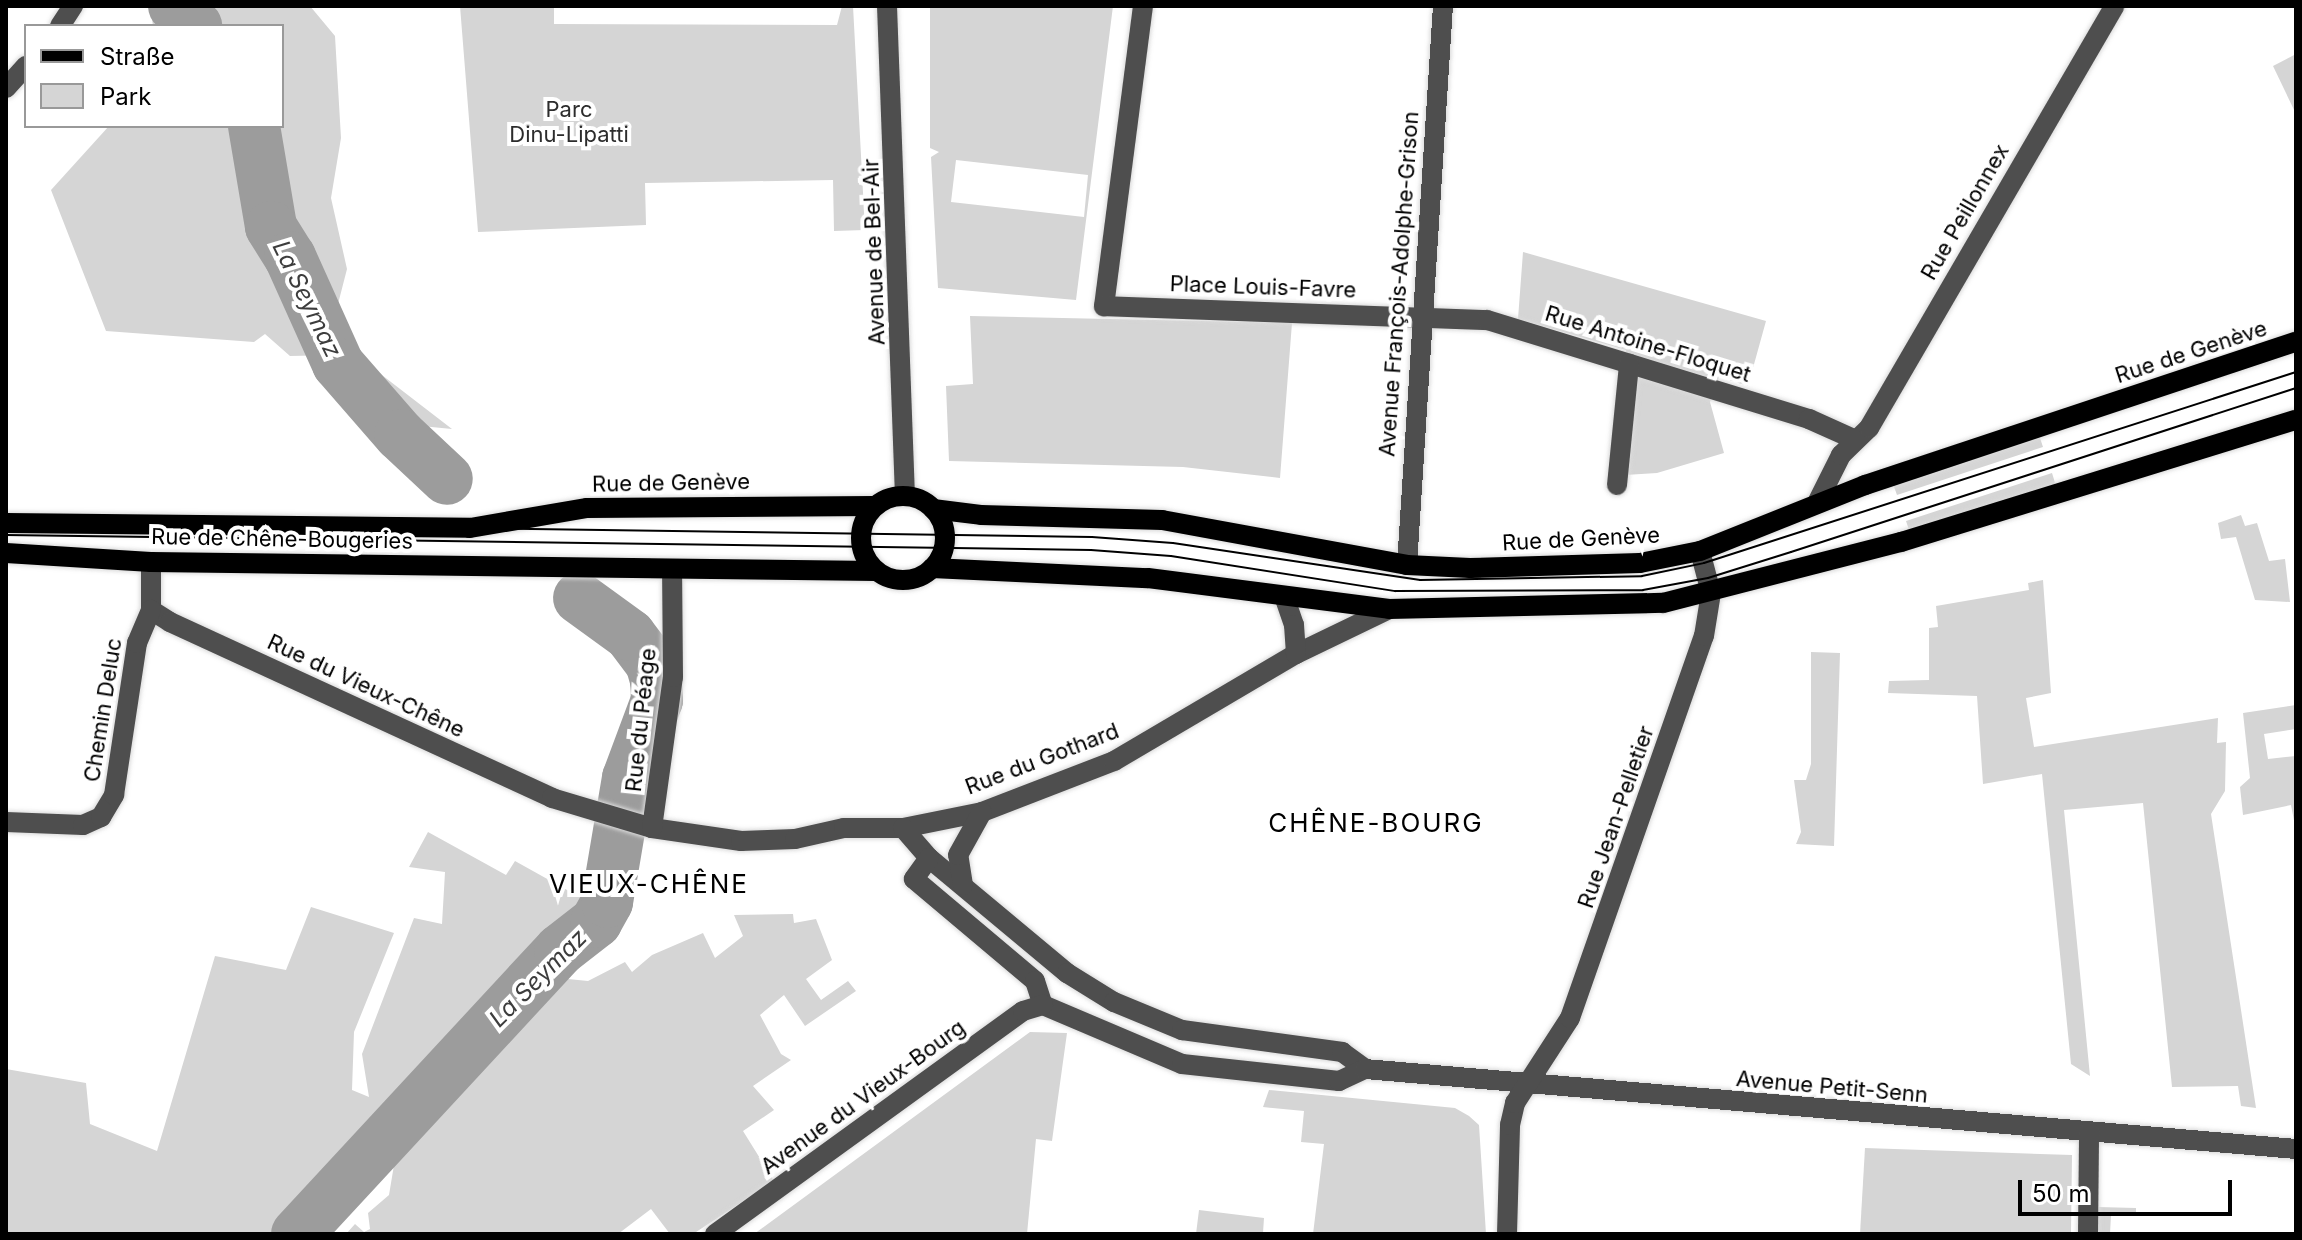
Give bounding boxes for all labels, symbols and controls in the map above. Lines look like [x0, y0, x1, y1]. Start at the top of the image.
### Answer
legend [24, 24, 284, 128]
text: Straße [100, 42, 175, 71]
text: Park [100, 82, 151, 111]
park label: Parc Dinu-Lipatti [509, 96, 629, 148]
street label: Avenue François-Adolphe-Grison [1374, 110, 1424, 458]
street label: Rue Peillonnex [1915, 139, 2015, 285]
street label: Avenue de Bel-Air [858, 158, 890, 346]
water label: La Seymaz [266, 236, 348, 362]
street label: Place Louis-Favre [1169, 271, 1357, 303]
street label: Rue Antoine-Floquet [1542, 300, 1754, 388]
street label: Rue de Genève [2112, 315, 2270, 389]
street label: Rue de Genève [592, 468, 750, 498]
street label: Rue de Genève [1501, 522, 1661, 556]
street label: Rue de Chêne-Bougeries [151, 524, 413, 554]
street label: Rue du Vieux-Chêne [263, 629, 469, 743]
street label: Chemin Deluc [79, 636, 127, 784]
street label: Rue du Péage [620, 647, 662, 793]
street label: Rue du Gothard [961, 718, 1123, 800]
street label: Rue Jean-Pelletier [1572, 722, 1660, 912]
district label: CHÊNE-BOURG [1268, 807, 1484, 839]
district label: VIEUX-CHÊNE [549, 868, 749, 900]
water label: La Seymaz [483, 923, 593, 1033]
street label: Avenue du Vieux-Bourg [756, 1014, 970, 1180]
street label: Avenue Petit-Senn [1735, 1065, 1929, 1109]
scale bar [2022, 1164, 2236, 1214]
text: 50 m [2032, 1179, 2090, 1208]

